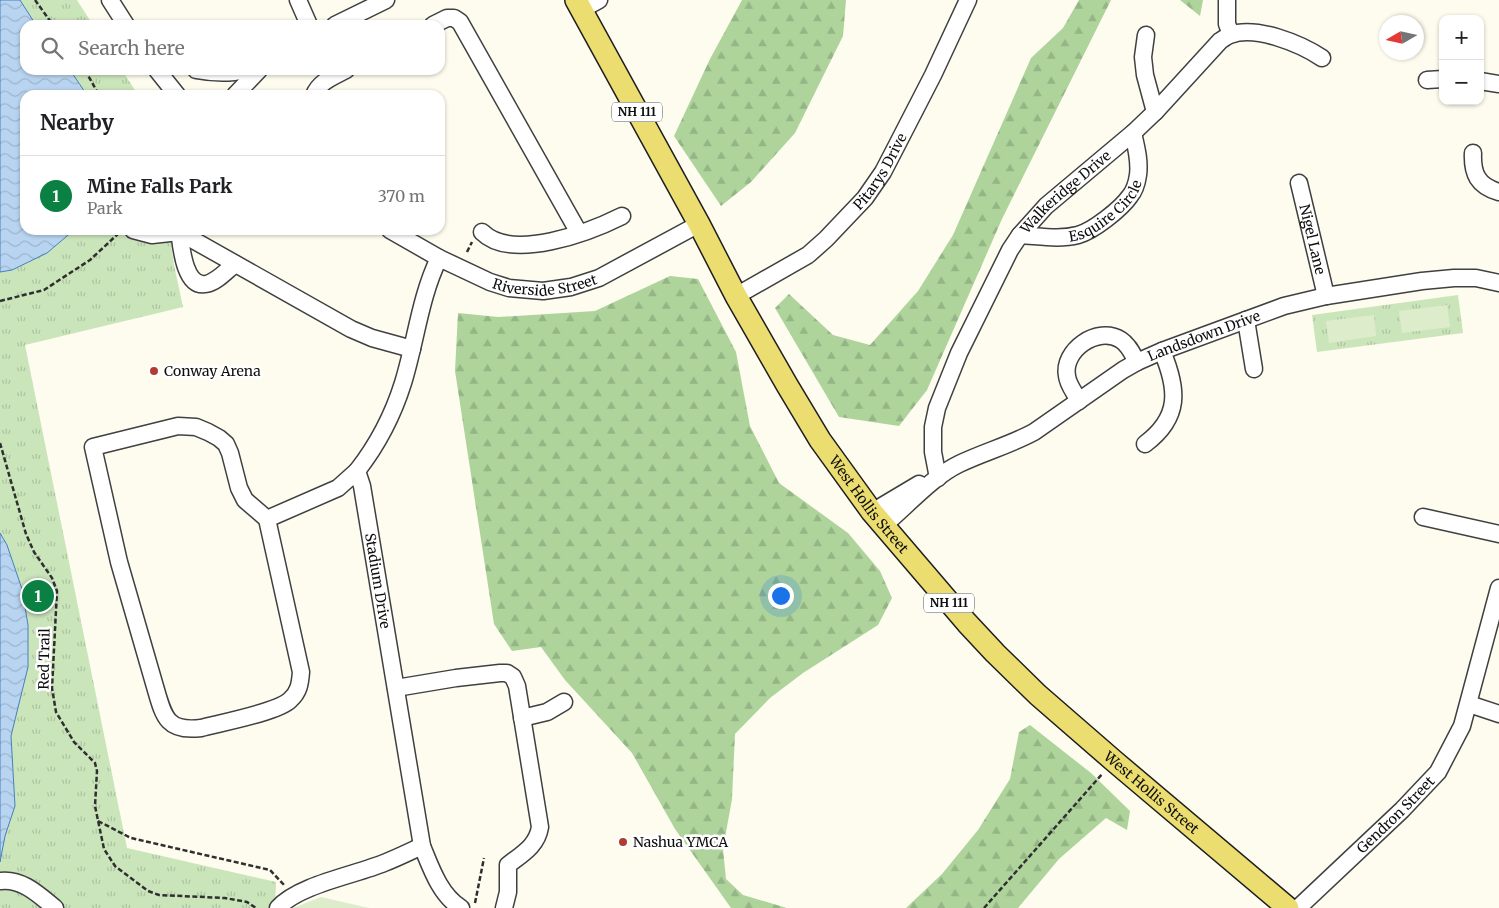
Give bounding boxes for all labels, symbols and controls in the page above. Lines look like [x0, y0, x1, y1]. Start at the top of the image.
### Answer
north arrow [1379, 15, 1424, 60]
map controls [1439, 15, 1484, 105]
button: + [1439, 15, 1484, 60]
search box [20, 20, 445, 75]
icon: search [38, 34, 66, 62]
text: Search here [78, 36, 185, 60]
button: − [1439, 60, 1484, 105]
road number: NH 111 [612, 102, 662, 121]
text: Nearby [40, 109, 114, 136]
street label: Pitarys Drive [849, 130, 911, 214]
street label: Walkeridge Drive [1016, 146, 1115, 238]
text: Mine Falls Park [87, 174, 232, 198]
street label: Esquire Circle [1067, 178, 1146, 246]
text: 1 [52, 186, 60, 206]
text: 370 m [378, 186, 425, 206]
text: Park [87, 198, 123, 218]
street label: Nigel Lane [1295, 202, 1330, 276]
street label: Riverside Street [490, 270, 600, 301]
street label: Landsdown Drive [1145, 307, 1263, 365]
place label: Conway Arena [164, 362, 261, 380]
marker: Conway Arena [148, 365, 160, 377]
street label: West Hollis Street [825, 451, 913, 557]
street label: Stadium Drive [361, 532, 395, 630]
pin: 1 [22, 577, 54, 615]
your location [768, 583, 794, 609]
road number: NH 111 [924, 594, 974, 612]
street label: Red Trail [34, 628, 54, 690]
street label: West Hollis Street [1099, 747, 1203, 838]
street label: Gendron Street [1353, 772, 1439, 857]
place label: Nashua YMCA [633, 833, 728, 851]
marker: Nashua YMCA [617, 836, 629, 848]

